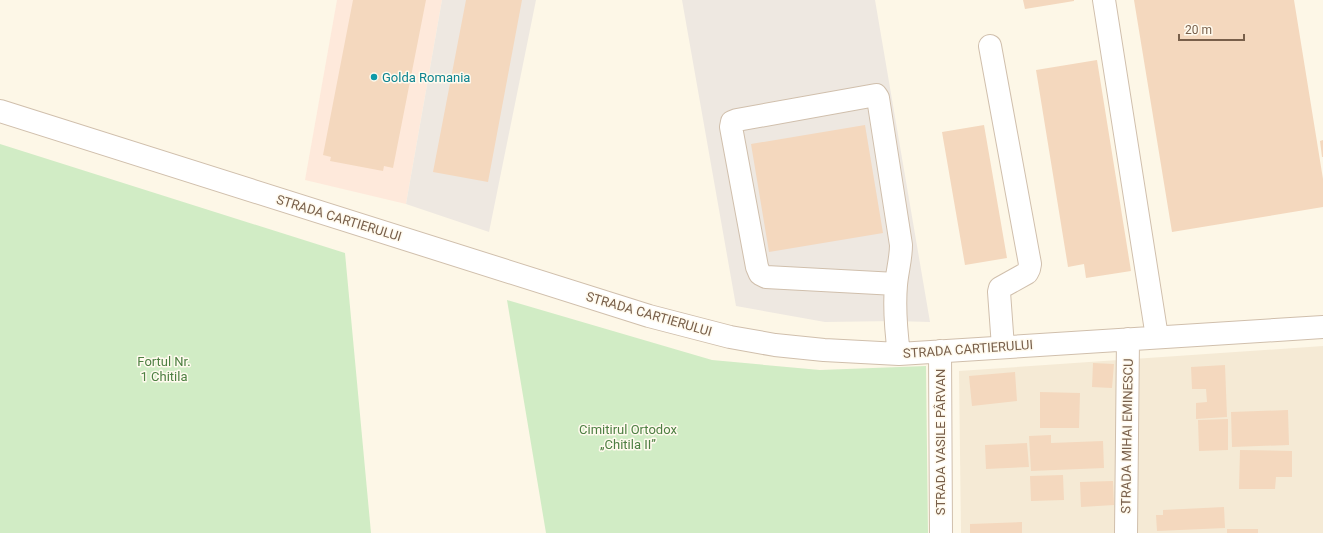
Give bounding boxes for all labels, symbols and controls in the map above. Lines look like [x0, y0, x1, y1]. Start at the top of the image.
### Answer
scale bar [1179, 16, 1244, 42]
text: 20 m [1185, 23, 1212, 37]
place label: Golda Romania [382, 70, 470, 85]
marker: Golda Romania [369, 72, 379, 82]
street label: STRADA CARTIERULUI [275, 192, 403, 244]
street label: STRADA CARTIERULUI [584, 289, 714, 339]
street label: STRADA CARTIERULUI [903, 337, 1033, 361]
park label: Fortul Nr. 1 Chitila [137, 354, 191, 384]
street label: STRADA MIHAI EMINESCU [1118, 358, 1136, 514]
street label: STRADA VASILE PÂRVAN [933, 369, 948, 515]
park label: Cimitirul Ortodox „Chitila II” [579, 422, 677, 452]

